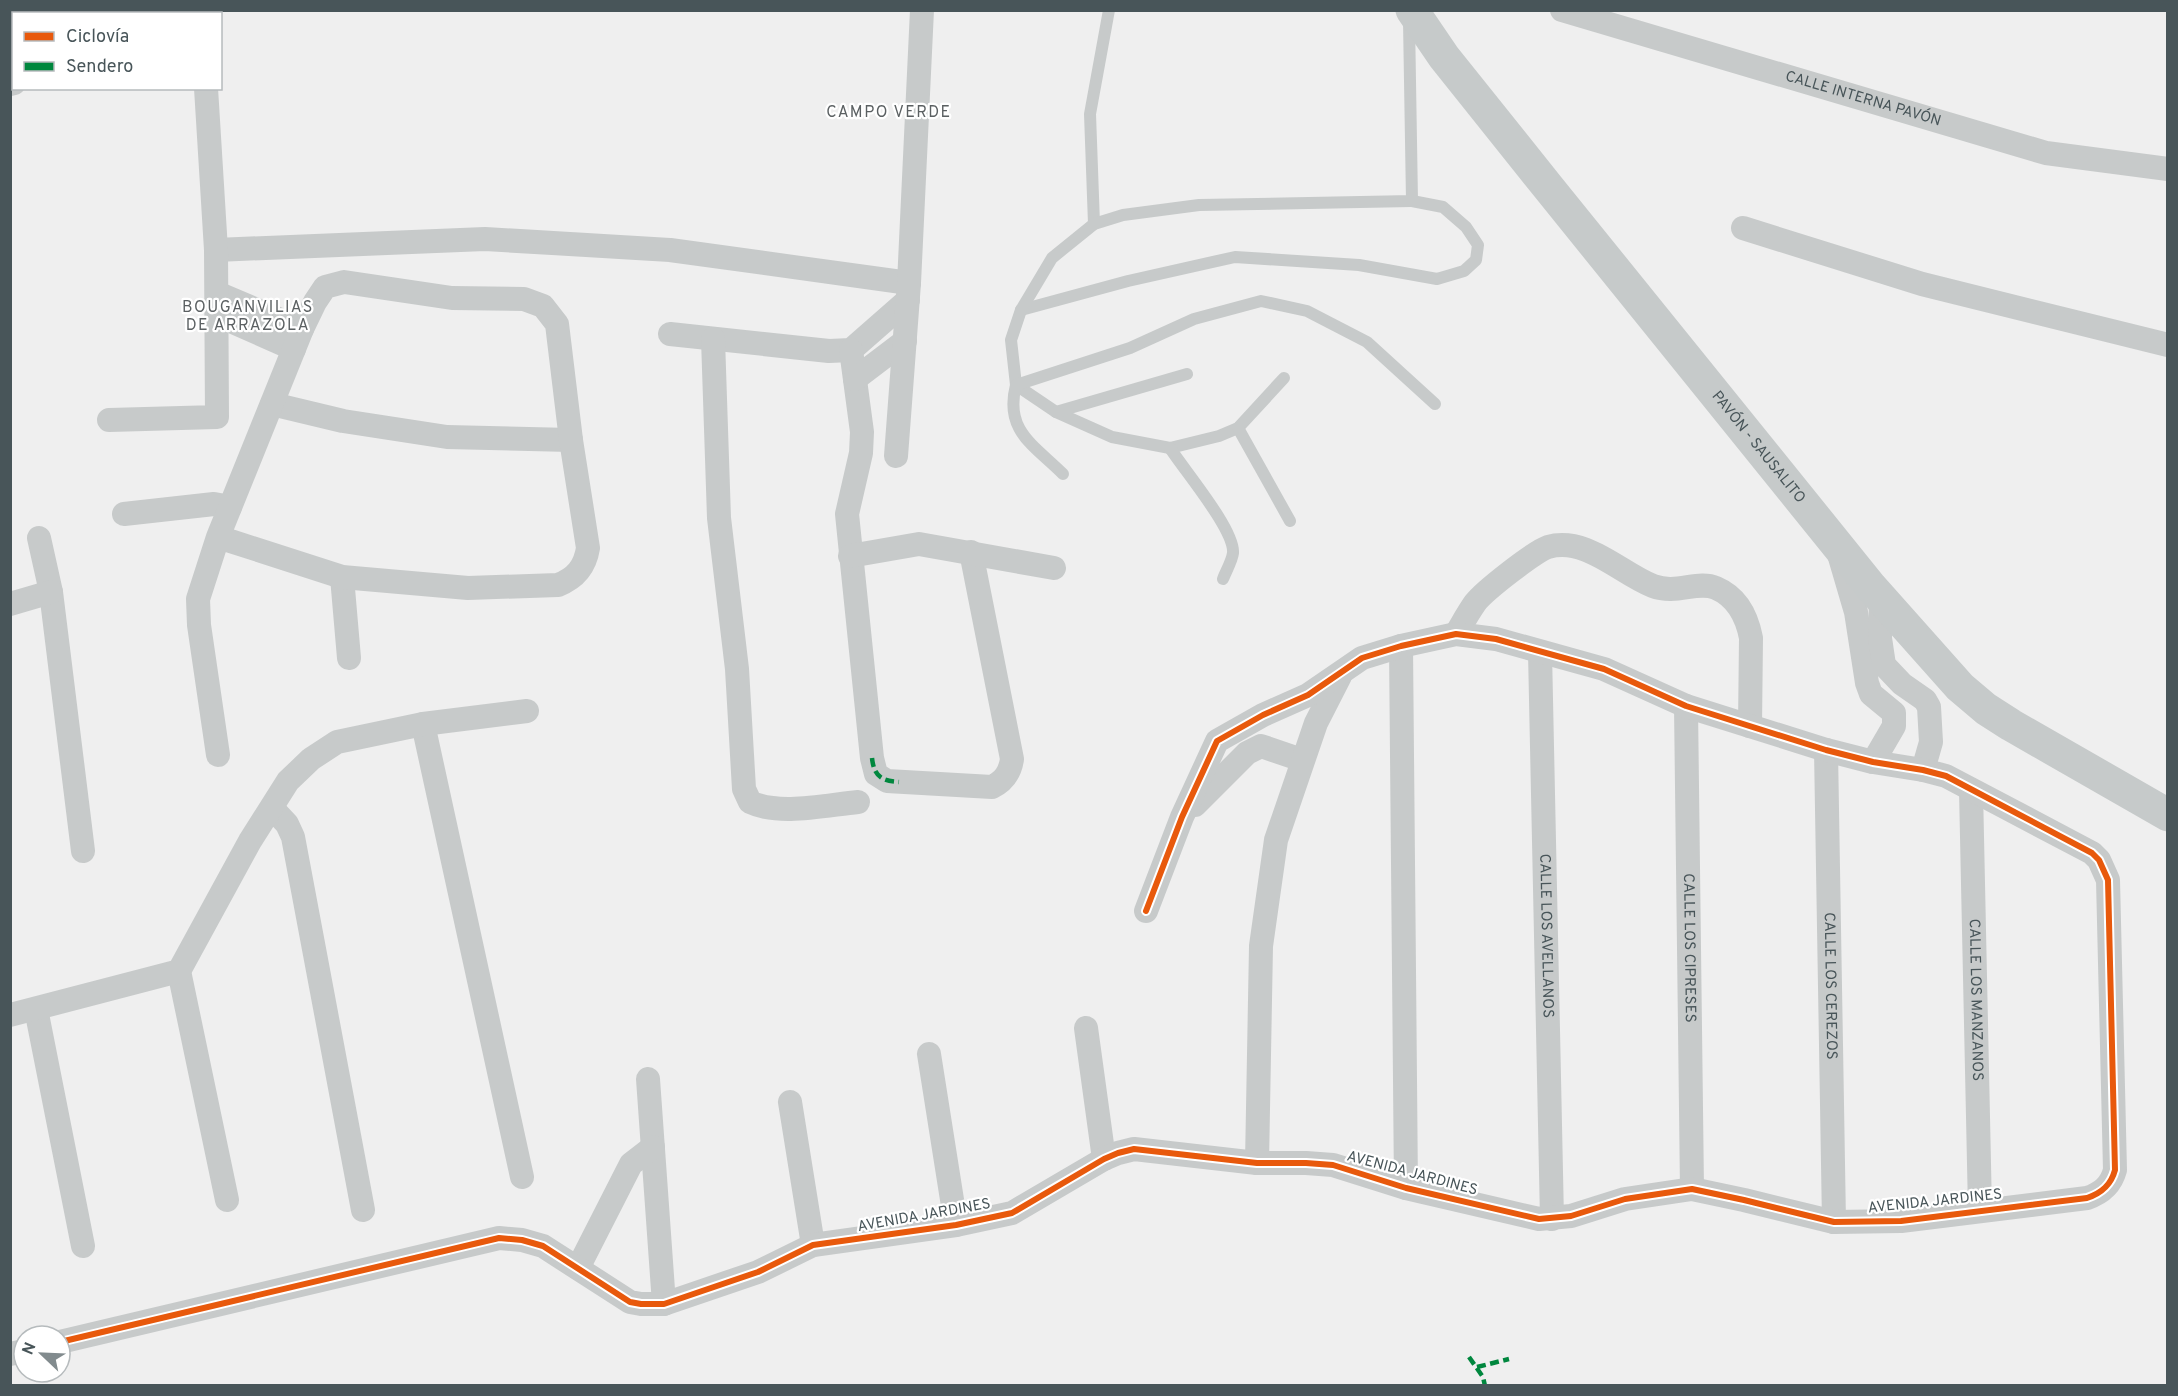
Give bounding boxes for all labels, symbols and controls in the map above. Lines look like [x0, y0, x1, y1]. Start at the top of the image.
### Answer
legend [12, 12, 222, 90]
text: Ciclovía [66, 26, 129, 49]
text: Sendero [66, 56, 133, 79]
street label: CALLE INTERNA PAVÓN [1783, 67, 1943, 131]
district label: CAMPO VERDE [826, 103, 952, 123]
district label: BOUGANVILIAS DE ARRAZOLA [182, 298, 314, 336]
street label: PAVÓN - SAUSALITO [1707, 387, 1809, 507]
street label: CALLE LOS AVELLANOS [1535, 853, 1557, 1018]
street label: CALLE LOS CIPRESES [1679, 873, 1699, 1023]
street label: CALLE LOS CEREZOS [1819, 912, 1841, 1060]
street label: CALLE LOS MANZANOS [1964, 919, 1987, 1081]
street label: AVENIDA JARDINES [1344, 1147, 1480, 1201]
street label: AVENIDA JARDINES [1867, 1186, 2003, 1218]
street label: AVENIDA JARDINES [856, 1195, 992, 1237]
north arrow [12, 1324, 72, 1384]
text: N [19, 1340, 41, 1358]

